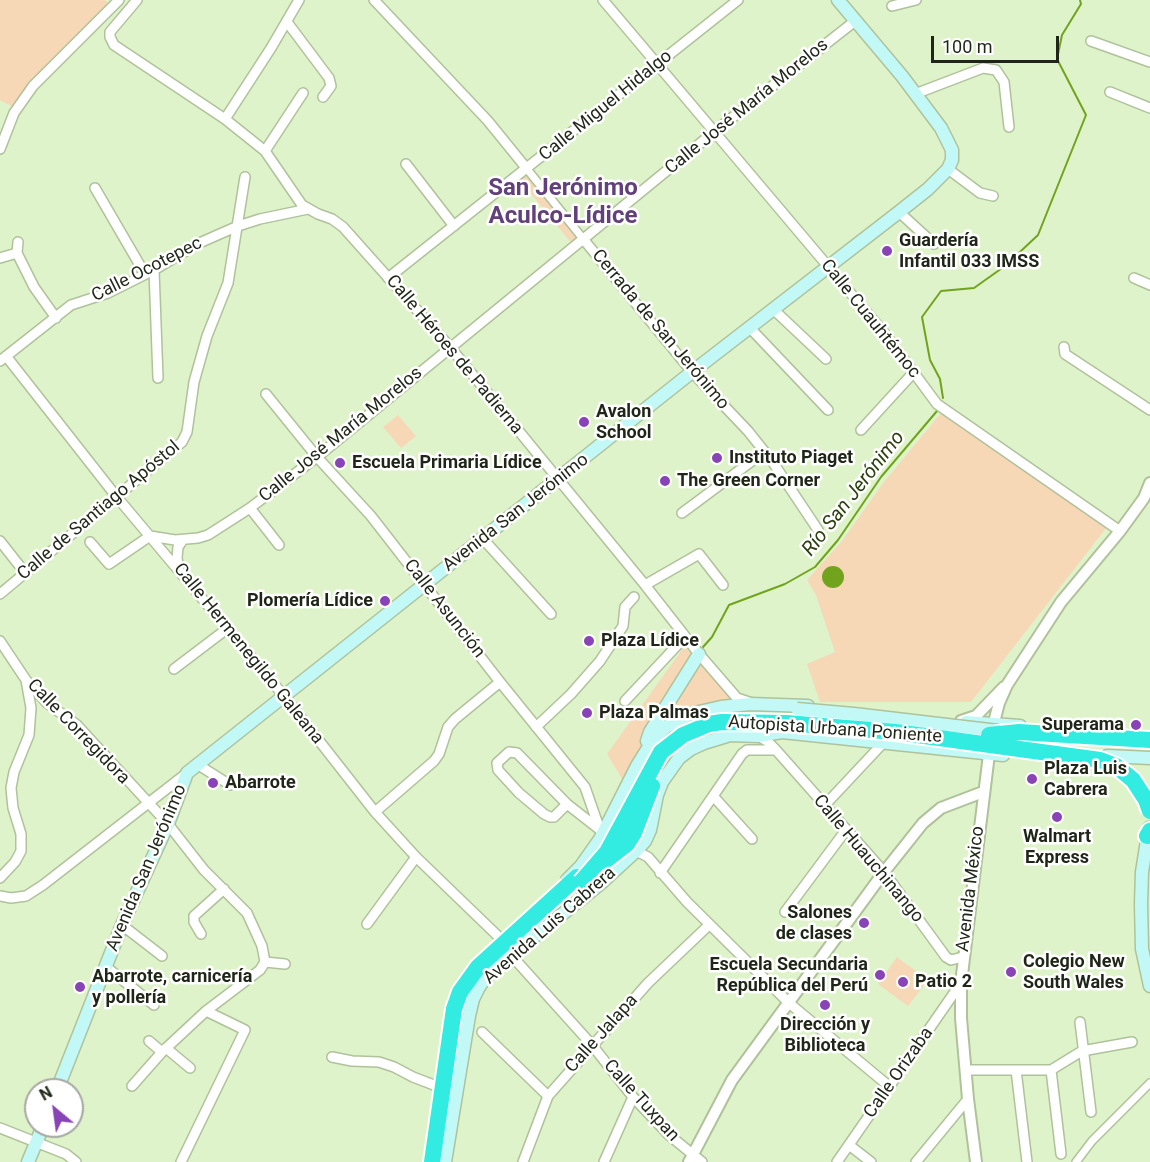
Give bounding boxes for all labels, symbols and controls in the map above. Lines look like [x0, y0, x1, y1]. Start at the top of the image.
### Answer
scale bar [934, 24, 1062, 62]
street label: Calle José María Morelos [661, 35, 833, 179]
text: 100 m [942, 36, 993, 57]
street label: Calle Miguel Hidalgo [535, 46, 677, 166]
district label: San Jerónimo Aculco-Lídice [488, 175, 638, 231]
place label: Guardería Infantil 033 IMSS [899, 230, 1039, 272]
street label: Calle Ocotepec [88, 233, 206, 307]
marker: Guardería Infantil 033 IMSS [880, 244, 894, 258]
street label: Cerrada de San Jerónimo [587, 246, 733, 414]
street label: Calle Cuauhtémoc [816, 255, 924, 383]
street label: Calle Héroes de Padierna [381, 271, 527, 439]
street label: Calle José María Morelos [255, 363, 427, 507]
place label: Avalon School [596, 401, 652, 444]
marker: Avalon School [577, 415, 591, 429]
water label: Río San Jerónimo [798, 427, 910, 561]
street label: Calle de Santiago Apóstol [13, 437, 185, 585]
place label: Instituto Piaget [729, 447, 853, 469]
street label: Avenida San Jerónimo [439, 449, 593, 577]
marker: Instituto Piaget [710, 451, 724, 465]
place label: Escuela Primaria Lídice [352, 452, 542, 474]
marker: Escuela Primaria Lídice [333, 456, 347, 470]
place label: The Green Corner [677, 470, 820, 492]
marker: The Green Corner [658, 474, 672, 488]
street label: Calle Asunción [399, 555, 489, 663]
street label: Calle Hermenegildo Galeana [168, 559, 328, 749]
place label: Plomería Lídice [247, 590, 373, 612]
marker: Plomería Lídice [378, 594, 392, 608]
place label: Plaza Lídice [601, 630, 699, 652]
marker: Plaza Lídice [582, 634, 596, 648]
street label: Calle Corregidora [22, 675, 134, 789]
place label: Plaza Palmas [599, 702, 709, 724]
marker: Plaza Palmas [580, 706, 594, 720]
street label: Autopista Urbana Poniente [727, 712, 943, 748]
place label: Superama [1042, 714, 1124, 736]
marker: Superama [1129, 718, 1143, 732]
place label: Plaza Luis Cabrera [1044, 758, 1127, 800]
place label: Abarrote [225, 772, 296, 794]
marker: Plaza Luis Cabrera [1025, 772, 1039, 786]
marker: Abarrote [206, 776, 220, 790]
street label: Avenida San Jerónimo [102, 781, 192, 955]
street label: Calle Huauchinango [808, 791, 928, 927]
marker: Walmart Express [1050, 810, 1064, 824]
street label: Avenida México [953, 825, 989, 953]
place label: Walmart Express [1023, 826, 1091, 868]
street label: Avenida Luis Cabrera [479, 863, 621, 989]
place label: Salones de clases [776, 902, 852, 944]
marker: Salones de clases [857, 916, 871, 930]
place label: Colegio New South Wales [1023, 951, 1125, 994]
place label: Escuela Secundaria República del Perú [709, 954, 868, 996]
marker: Colegio New South Wales [1004, 965, 1018, 979]
place label: Abarrote, carnicería y pollería [92, 966, 252, 1008]
marker: Escuela Secundaria República del Perú [873, 968, 887, 982]
place label: Patio 2 [915, 971, 972, 993]
marker: Patio 2 [896, 975, 910, 989]
marker: Abarrote, carnicería y pollería [73, 980, 87, 994]
street label: Calle Jalapa [561, 990, 643, 1078]
marker: Dirección y Biblioteca [818, 998, 832, 1012]
place label: Dirección y Biblioteca [780, 1014, 870, 1056]
street label: Calle Orizaba [860, 1023, 938, 1123]
street label: Calle Tuxpan [599, 1056, 683, 1146]
north arrow [24, 1078, 84, 1138]
text: N [36, 1083, 56, 1105]

